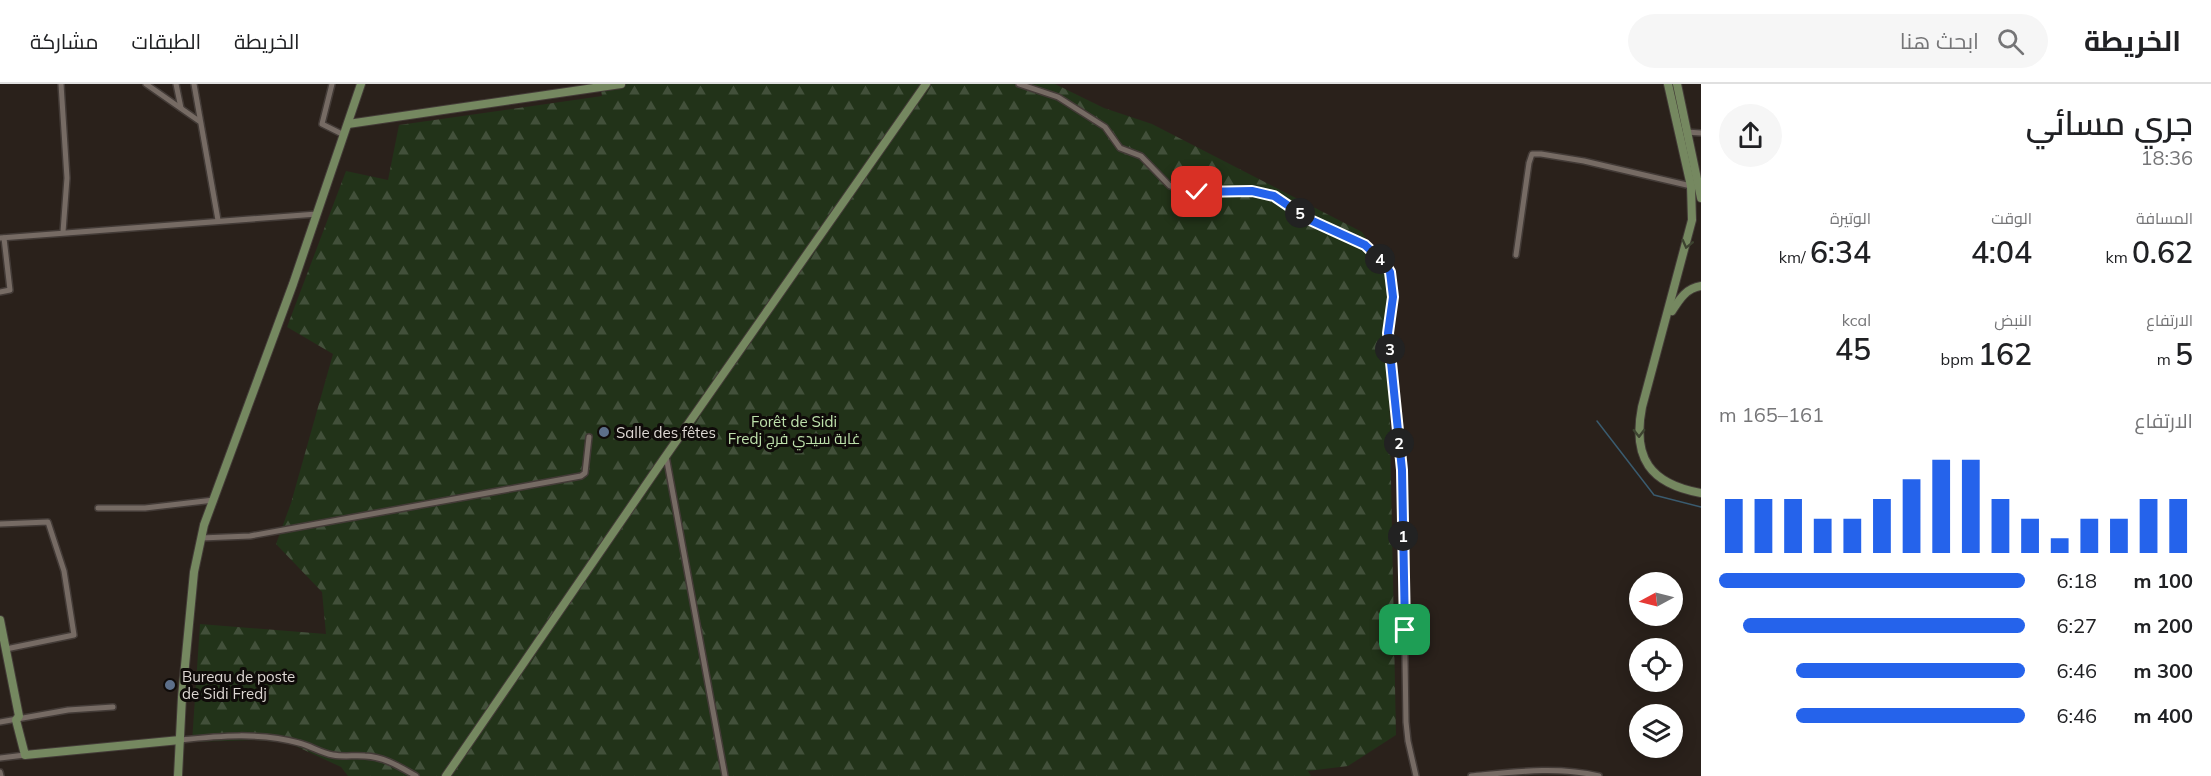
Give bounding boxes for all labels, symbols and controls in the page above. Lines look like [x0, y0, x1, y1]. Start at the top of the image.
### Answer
search box [1628, 14, 2048, 68]
text: الخريطة [2084, 23, 2181, 58]
icon: search [1994, 25, 2027, 58]
text: ابحث هنا [1900, 27, 1979, 55]
text: مشاركة [30, 28, 99, 54]
text: الطبقات [132, 28, 201, 54]
text: الخريطة [234, 28, 300, 54]
text: جري مسائي [2026, 102, 2193, 143]
button: share [1719, 104, 1782, 167]
text: 18:36 [2140, 145, 2193, 170]
pin [1171, 166, 1222, 217]
icon: check [1180, 175, 1213, 208]
pin: 5 [1285, 198, 1315, 228]
text: 5 [1295, 203, 1305, 223]
text: الوتيرة [1830, 208, 1871, 228]
text: الوقت [1991, 208, 2032, 228]
text: المسافة [2136, 208, 2193, 228]
text: 6:34 [1810, 233, 1871, 271]
text: 4:04 [1971, 233, 2032, 271]
text: 0.62 [2132, 233, 2193, 271]
one-way arrow [1682, 239, 1695, 249]
pin: 4 [1365, 244, 1395, 274]
text: /km [1779, 247, 1810, 267]
text: km [2105, 247, 2132, 267]
text: 4 [1375, 249, 1385, 269]
text: kcal [1842, 310, 1871, 330]
text: النبض [1994, 310, 2032, 330]
text: الارتفاع [2146, 310, 2193, 330]
text: 45 [1835, 330, 1871, 368]
pin: 3 [1375, 334, 1405, 364]
text: 162 [1978, 335, 2032, 373]
text: 5 [2175, 335, 2193, 373]
text: 3 [1385, 339, 1395, 359]
text: bpm [1941, 349, 1978, 369]
text: m [2157, 349, 2175, 369]
text: 161–165 m [1719, 402, 1824, 427]
text: الارتفاع [2134, 408, 2193, 433]
park label: Forêt de Sidi Fredj غابة سيدي فرج [728, 412, 860, 451]
place label: Salle des fêtes [616, 423, 716, 442]
marker: Salle des fêtes [597, 425, 611, 439]
pin: 2 [1384, 428, 1414, 458]
one-way arrow [1633, 428, 1645, 437]
text: 2 [1394, 433, 1404, 453]
pin: 1 [1388, 521, 1418, 551]
text: 1 [1398, 526, 1408, 546]
text: 6:18 [2056, 568, 2097, 593]
text: 100 m [2134, 568, 2193, 593]
north arrow [1629, 572, 1683, 626]
map controls [1629, 572, 1683, 758]
pin [1379, 604, 1430, 655]
icon: arrive [1388, 613, 1421, 646]
text: 6:27 [2056, 613, 2097, 638]
text: 200 m [2134, 613, 2193, 638]
button: locate [1629, 638, 1683, 692]
text: 6:46 [2056, 658, 2097, 683]
text: 300 m [2134, 658, 2193, 683]
place label: Bureau de poste de Sidi Fredj [182, 667, 295, 703]
marker: Bureau de poste de Sidi Fredj [163, 678, 177, 692]
text: 6:46 [2056, 703, 2097, 728]
text: 400 m [2134, 703, 2193, 728]
button: layers [1629, 704, 1683, 758]

